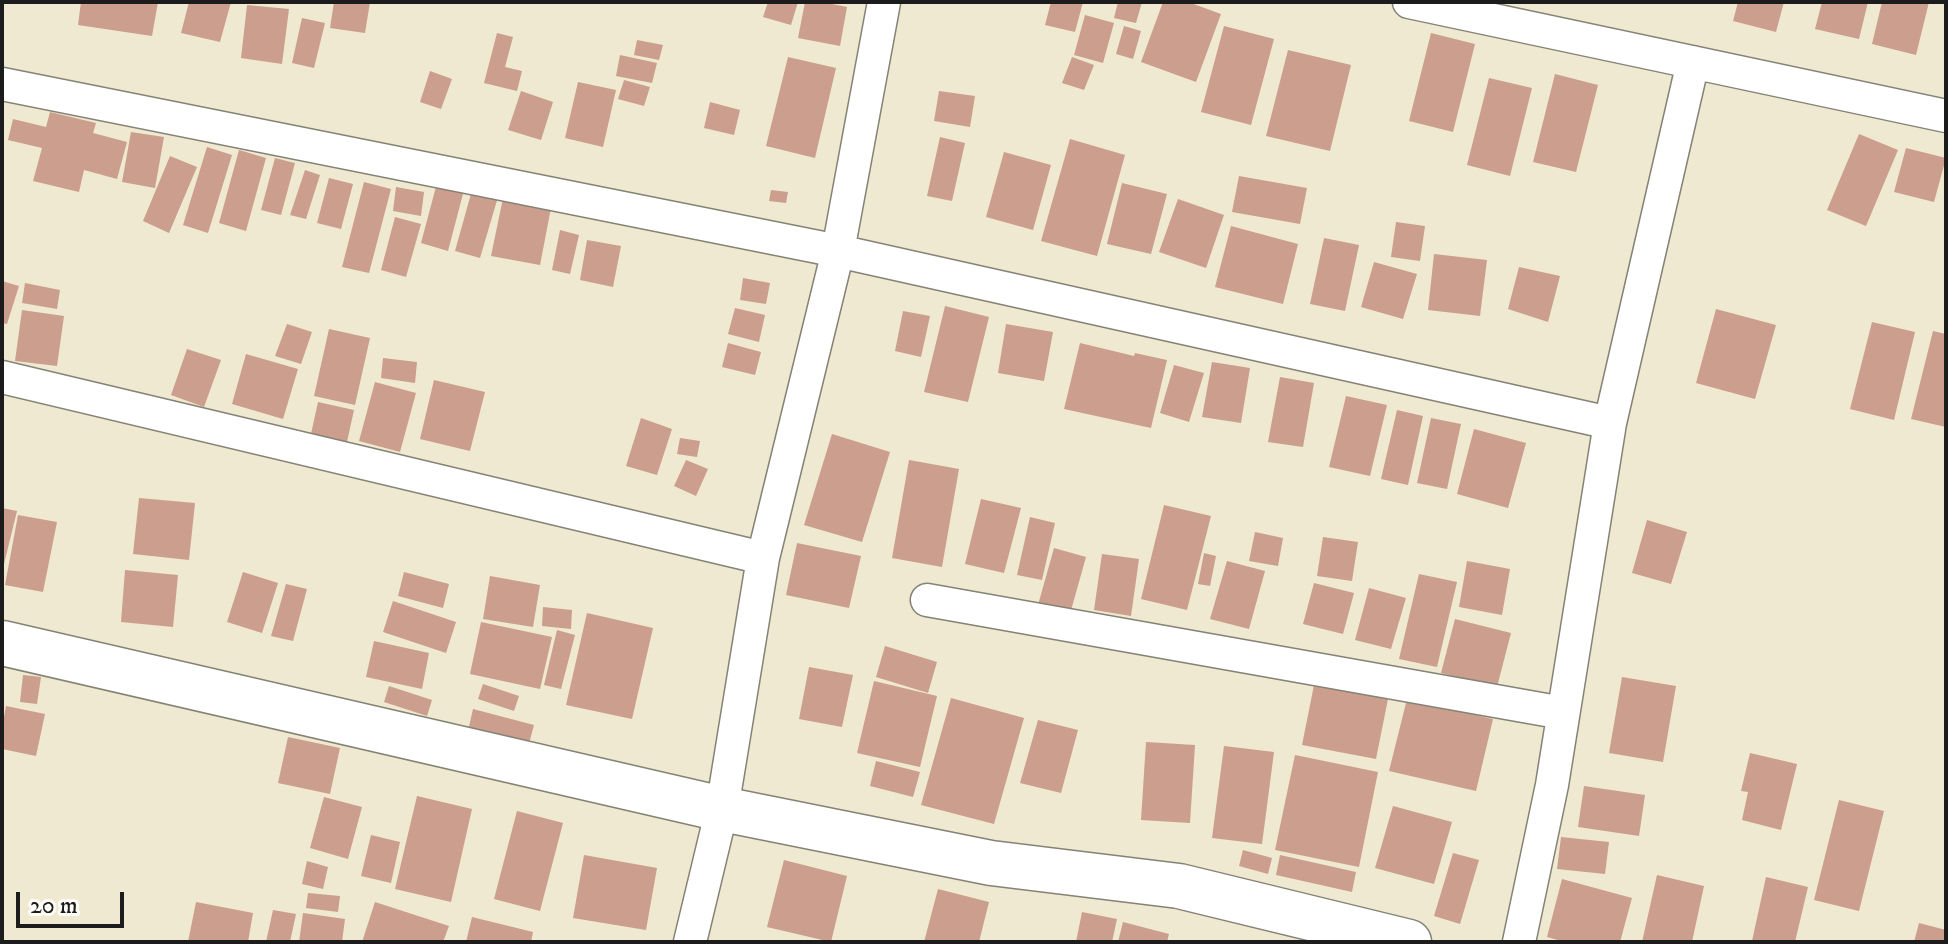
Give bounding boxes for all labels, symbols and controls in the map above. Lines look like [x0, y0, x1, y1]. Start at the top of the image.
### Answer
scale bar [20, 876, 128, 926]
text: 20 m [30, 891, 78, 921]

